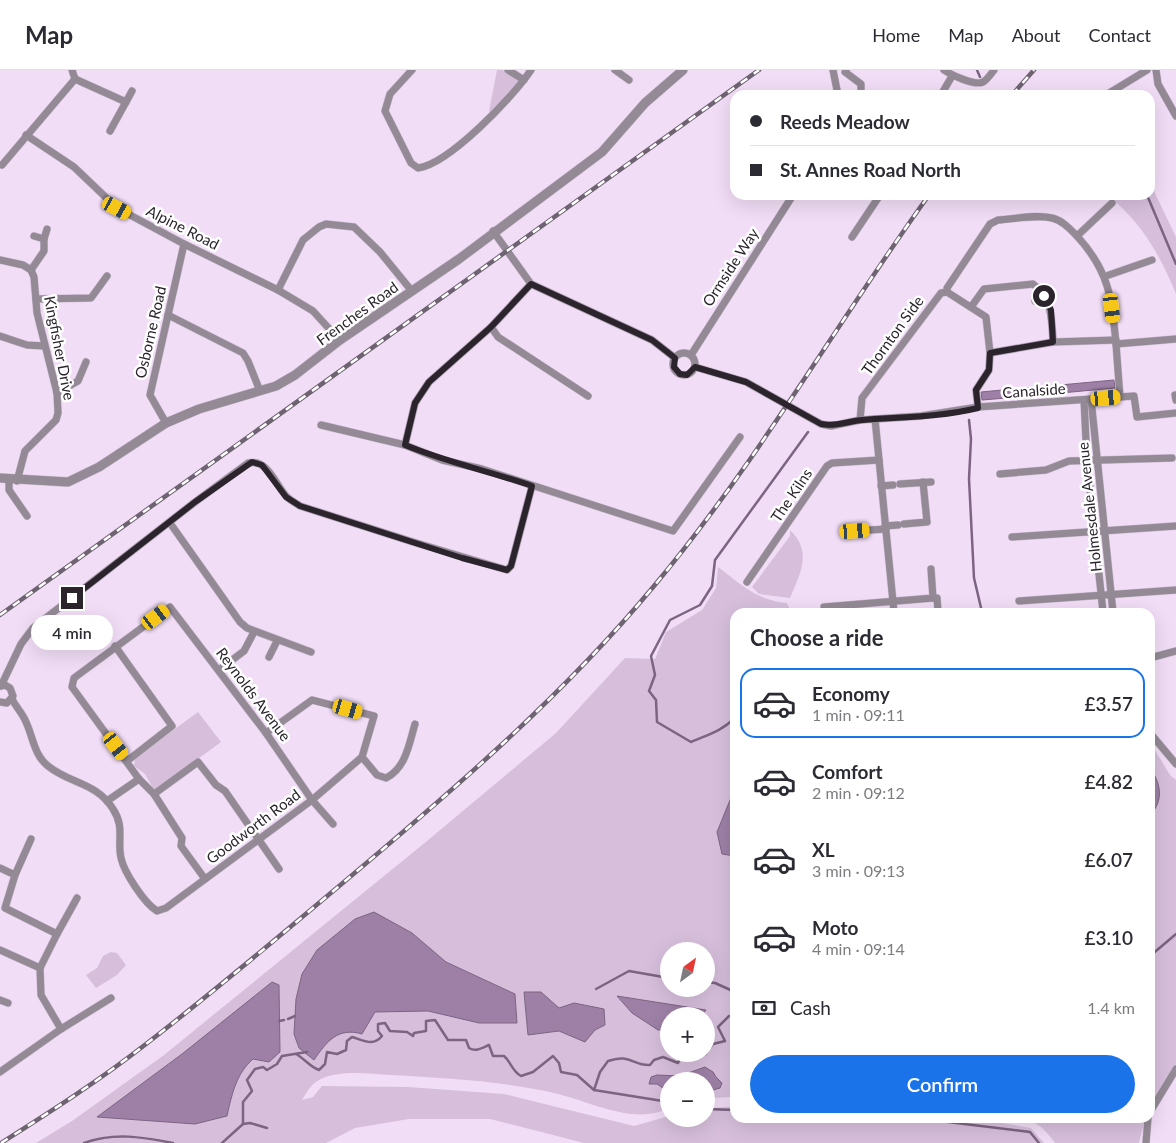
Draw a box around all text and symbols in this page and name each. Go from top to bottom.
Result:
text: Map [25,20,73,49]
text: Home [872,24,920,46]
text: Map [948,24,984,46]
text: About [1012,24,1061,46]
text: Contact [1089,24,1151,46]
text: Reeds Meadow [780,110,910,133]
text: St. Annes Road North [780,158,961,181]
car [100,194,133,222]
street label: Alpine Road [144,201,222,253]
street label: Ormside Way [698,224,762,309]
street label: Frenches Road [313,277,401,349]
street label: Osborne Road [131,284,169,380]
route start [1033,285,1055,307]
street label: Thornton Side [857,292,927,378]
car [1102,292,1121,324]
street label: Kingfisher Drive [41,294,79,402]
street label: Canalside [1002,379,1066,401]
car [1090,389,1121,407]
street label: Holmesdale Avenue [1073,441,1105,573]
street label: The Kilns [767,465,815,525]
car [839,522,870,540]
route end [61,587,83,609]
car [139,602,172,632]
callout: 4 min [31,616,113,650]
text: 4 min [52,623,92,642]
text: Choose a ride [750,624,884,651]
street label: Reynolds Avenue [213,644,295,744]
icon: car [752,681,797,726]
text: Economy [812,682,890,705]
text: £3.57 [1084,692,1133,715]
car [331,698,364,720]
text: 1 min · 09:11 [812,705,905,724]
car [100,730,131,762]
icon: car [752,759,797,804]
text: Comfort [812,760,883,783]
text: £4.82 [1084,770,1133,793]
text: 2 min · 09:12 [812,783,905,802]
street label: Goodworth Road [203,785,303,867]
icon: car [752,837,797,882]
text: XL [812,838,835,861]
text: £6.07 [1084,848,1133,871]
text: 3 min · 09:13 [812,861,905,880]
icon: car [752,915,797,960]
text: Moto [812,916,858,939]
text: £3.10 [1084,926,1133,949]
text: 4 min · 09:14 [812,939,905,958]
north arrow [660,942,715,998]
map controls [660,942,715,1127]
icon: cash [750,994,778,1022]
text: Cash [790,996,831,1019]
text: 1.4 km [1087,998,1135,1017]
button: + [660,1007,715,1062]
button: Confirm [750,1055,1135,1113]
button: − [660,1072,715,1127]

